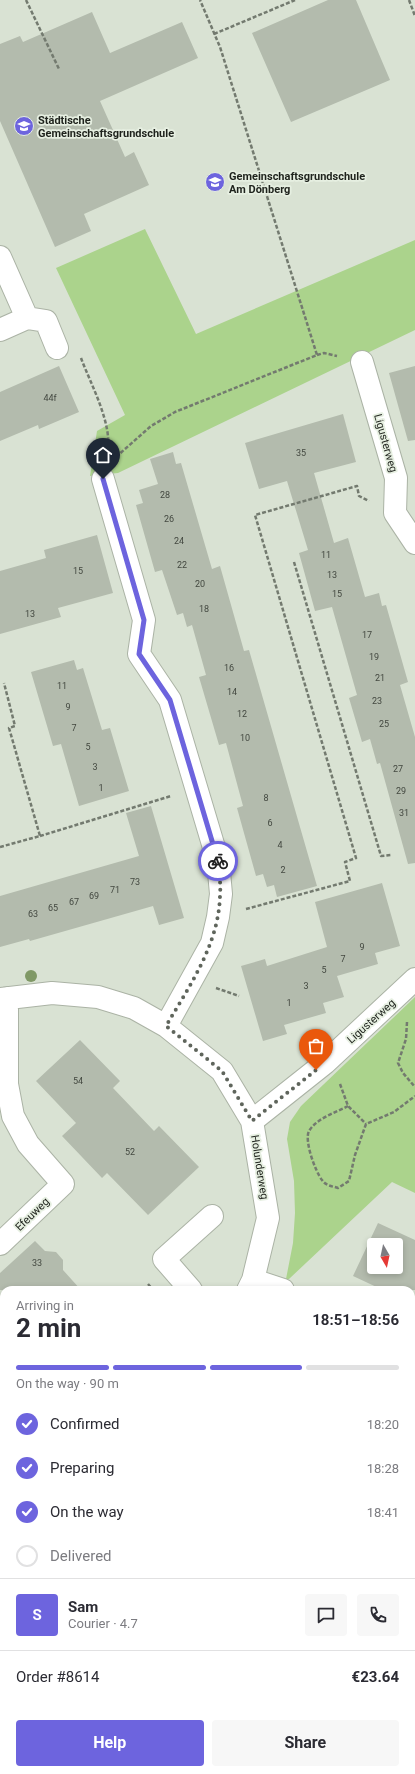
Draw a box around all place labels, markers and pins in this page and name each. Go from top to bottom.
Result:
place label: Städtische Gemeinschaftsgrundschule [38,114,174,140]
school or university icon: Städtische Gemeinschaftsgrundschule [13,115,35,137]
place label: Gemeinschaftsgrundschule Am Dönberg [229,170,365,196]
school or university icon: Gemeinschaftsgrundschule Am Dönberg [204,171,226,193]
pin [86,438,120,479]
pin [299,1029,333,1070]

